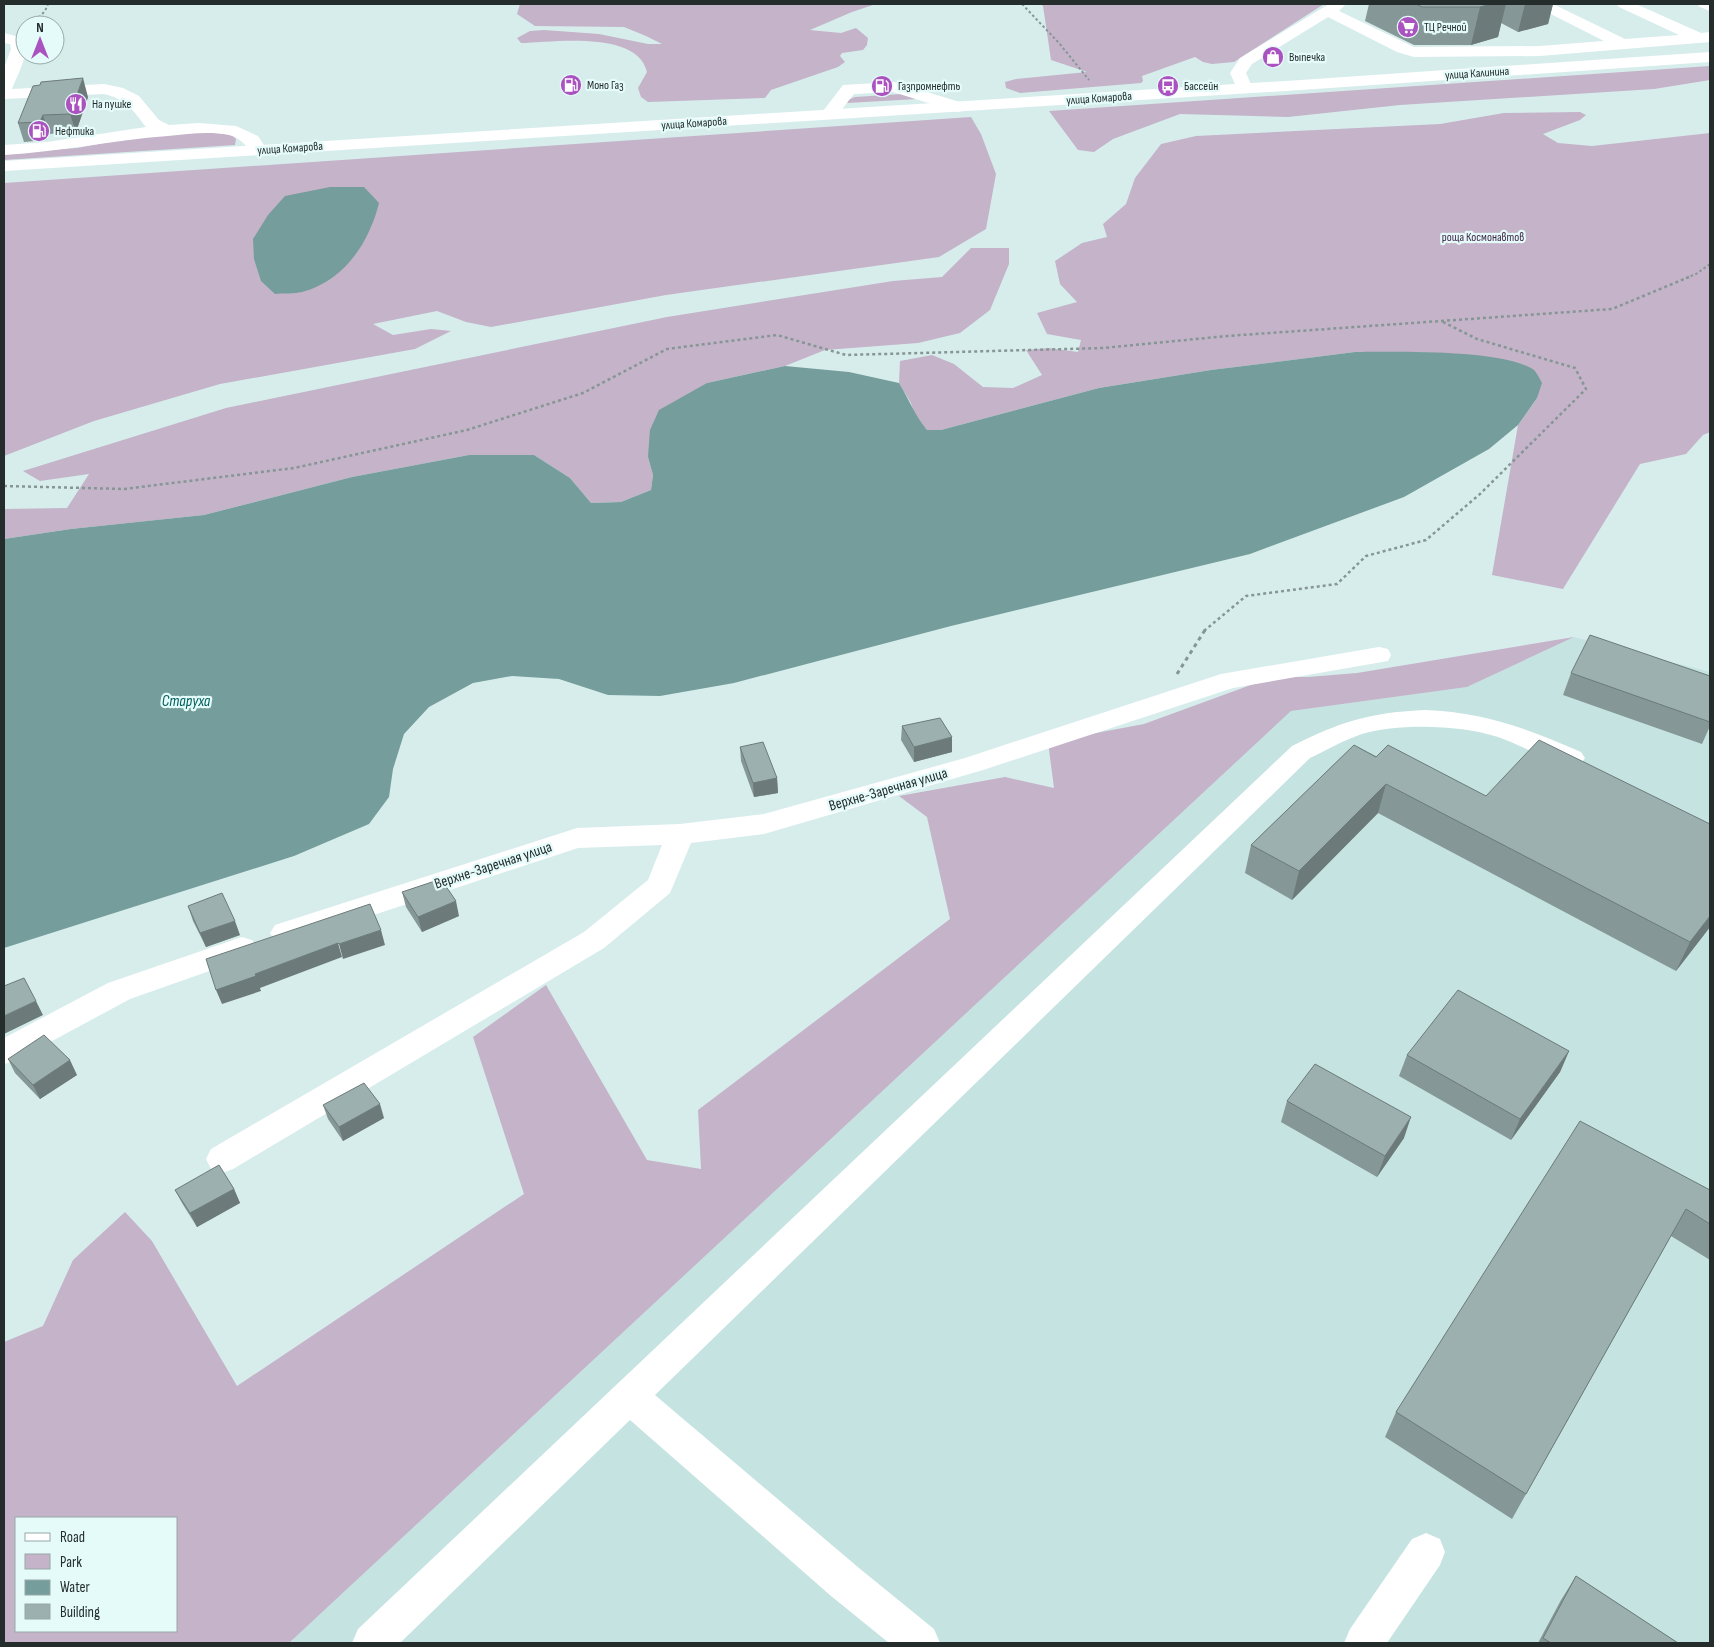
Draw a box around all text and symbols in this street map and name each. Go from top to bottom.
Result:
north arrow [15,15,65,65]
supermarket icon: ТЦ Речной [1396,15,1420,39]
text: N [36,19,44,36]
place label: ТЦ Речной [1424,20,1467,35]
shop icon: Выпечка [1261,45,1285,69]
place label: Выпечка [1289,50,1325,65]
street label: улица Калинина [1445,64,1510,83]
fuel station icon: Моно Газ [559,73,583,97]
fuel station icon: Газпромнефть [870,74,894,98]
bus stop icon: Бассейн [1156,74,1180,98]
place label: Моно Газ [587,78,624,93]
place label: Газпромнефть [898,79,960,94]
place label: Бассейн [1184,79,1218,94]
street label: улица Комарова [1066,89,1133,108]
restaurant icon: На пушке [64,92,88,116]
place label: На пушке [92,97,131,112]
street label: улица Комарова [661,114,728,133]
fuel station icon: Нефтика [27,119,51,143]
place label: Нефтика [55,124,95,139]
street label: улица Комарова [257,139,324,158]
park label: роща Космонавтов [1442,230,1524,245]
water label: Старуха [162,692,211,711]
street label: Верхне-Заречная улица [827,763,950,815]
street label: Верхне-Заречная улица [432,837,555,893]
legend [15,1517,178,1632]
text: Road [60,1528,85,1547]
text: Park [60,1553,82,1572]
text: Water [60,1578,91,1597]
text: Building [60,1603,100,1622]

